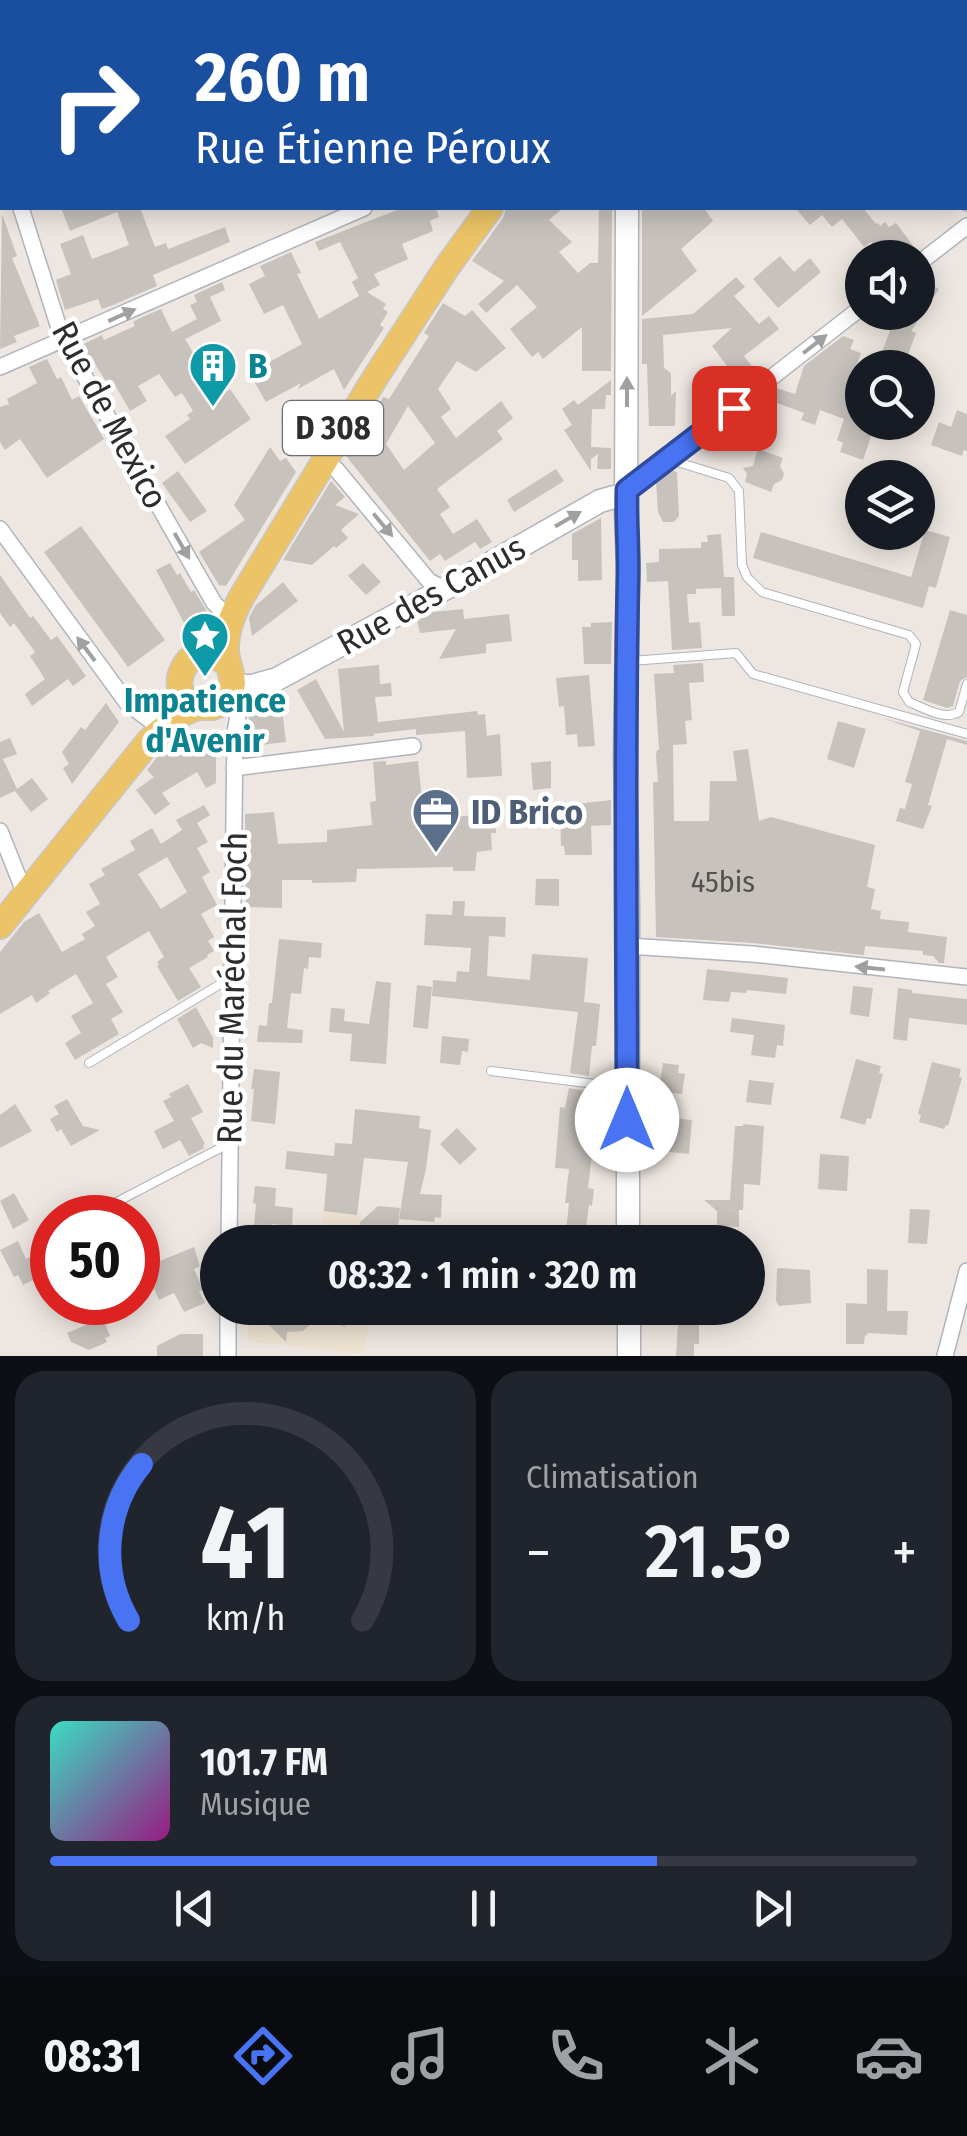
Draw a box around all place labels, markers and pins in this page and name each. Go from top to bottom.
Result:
building icon: B [187,340,239,408]
place label: B [248,345,268,387]
pin [692,366,777,451]
place icon: Impatience d'Avenir [179,610,231,678]
place label: Impatience d'Avenir [124,679,286,761]
office icon: ID Brico [410,786,462,854]
place label: ID Brico [471,791,583,833]

